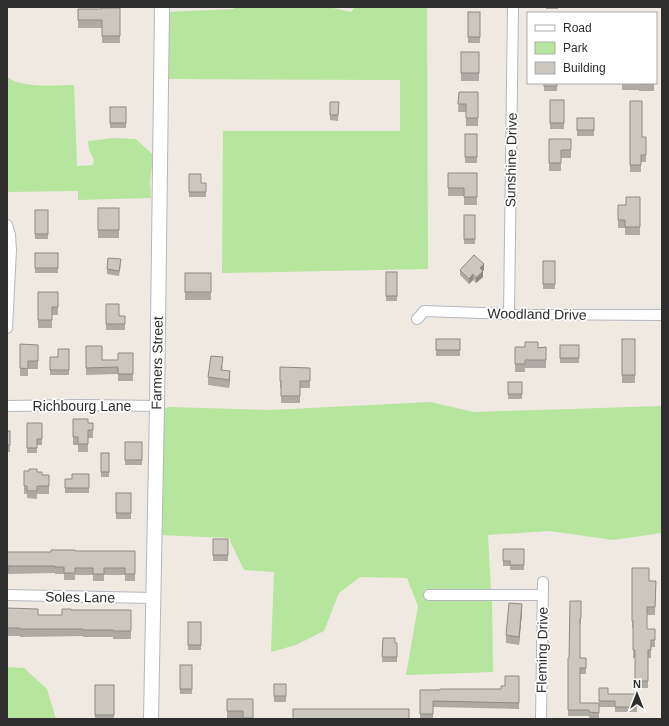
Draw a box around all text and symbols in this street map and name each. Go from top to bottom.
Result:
legend [527,12,657,84]
text: Road [563,21,592,35]
text: Park [563,41,589,55]
text: Building [563,61,606,75]
street label: Sunshine Drive [502,112,520,208]
street label: Woodland Drive [487,305,587,323]
street label: Farmers Street [148,316,166,410]
street label: Richbourg Lane [33,398,132,414]
street label: Soles Lane [45,588,115,606]
street label: Fleming Drive [533,606,551,693]
north arrow [617,674,657,714]
text: N [633,678,641,690]

